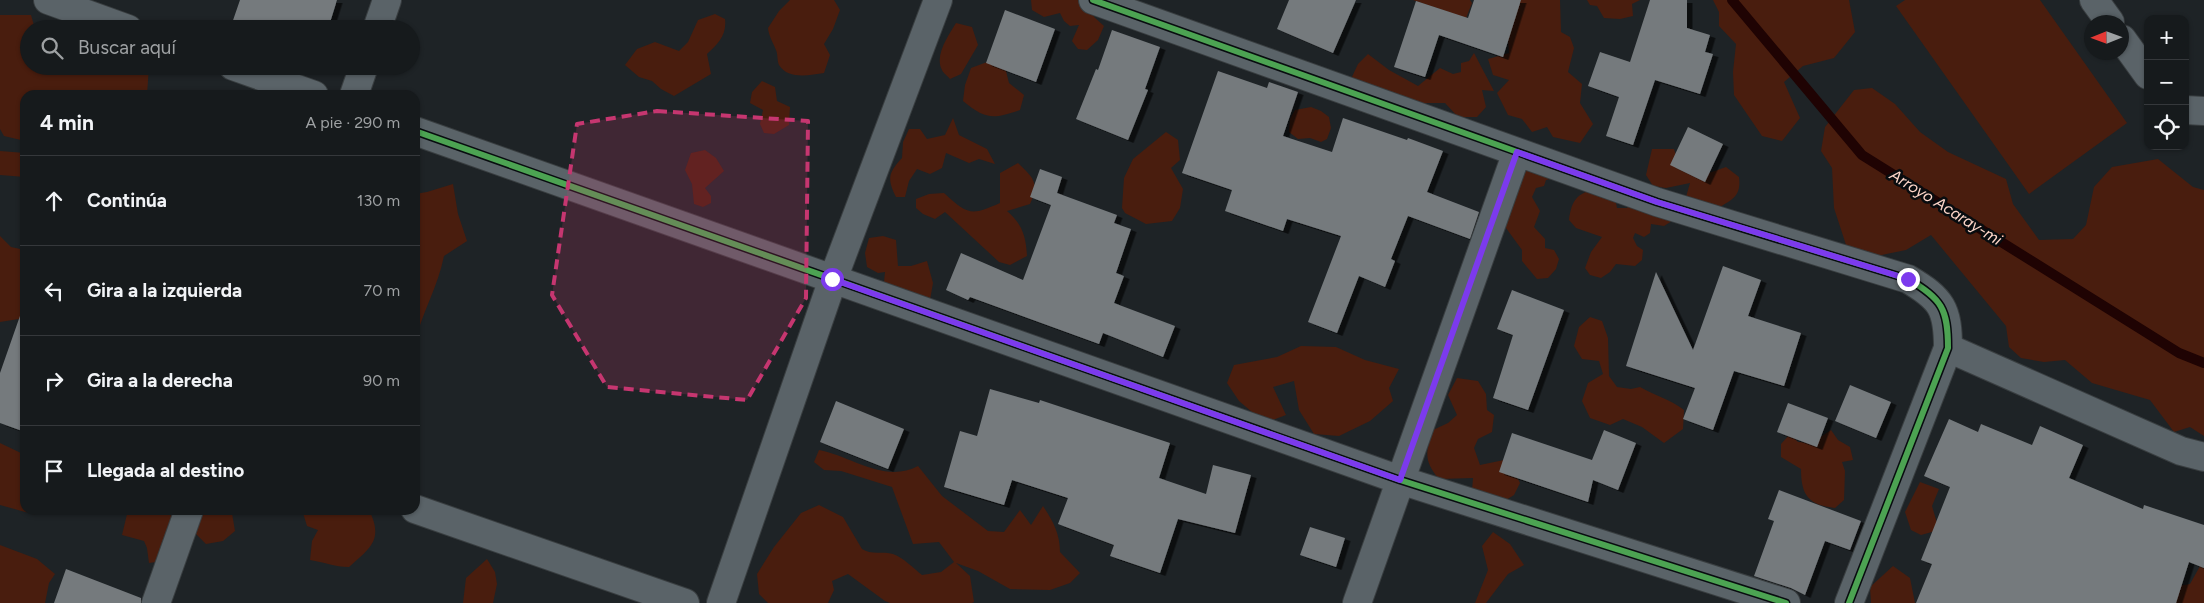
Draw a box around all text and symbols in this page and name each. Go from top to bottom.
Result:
north arrow [2084,15,2129,60]
map controls [2144,15,2189,150]
button: + [2144,15,2189,60]
search box [20,20,420,75]
icon: search [38,34,66,62]
text: Buscar aquí [78,36,176,59]
button: − [2144,60,2189,105]
button: locate [2144,105,2189,150]
text: 4 min [40,110,94,135]
text: A pie · 290 m [306,113,400,132]
water label: Arroyo Acaray-mi [1886,164,2006,249]
icon: ahead [40,187,68,215]
text: Continúa [87,189,167,212]
text: 130 m [357,191,400,210]
route start [821,268,844,291]
route end [1897,268,1920,291]
icon: left [40,277,68,305]
text: Gira a la izquierda [87,279,242,302]
text: 70 m [364,281,400,300]
icon: right [40,367,68,395]
text: Gira a la derecha [87,369,233,392]
text: 90 m [363,371,400,390]
icon: arrive [40,457,68,485]
text: Llegada al destino [87,459,244,482]

